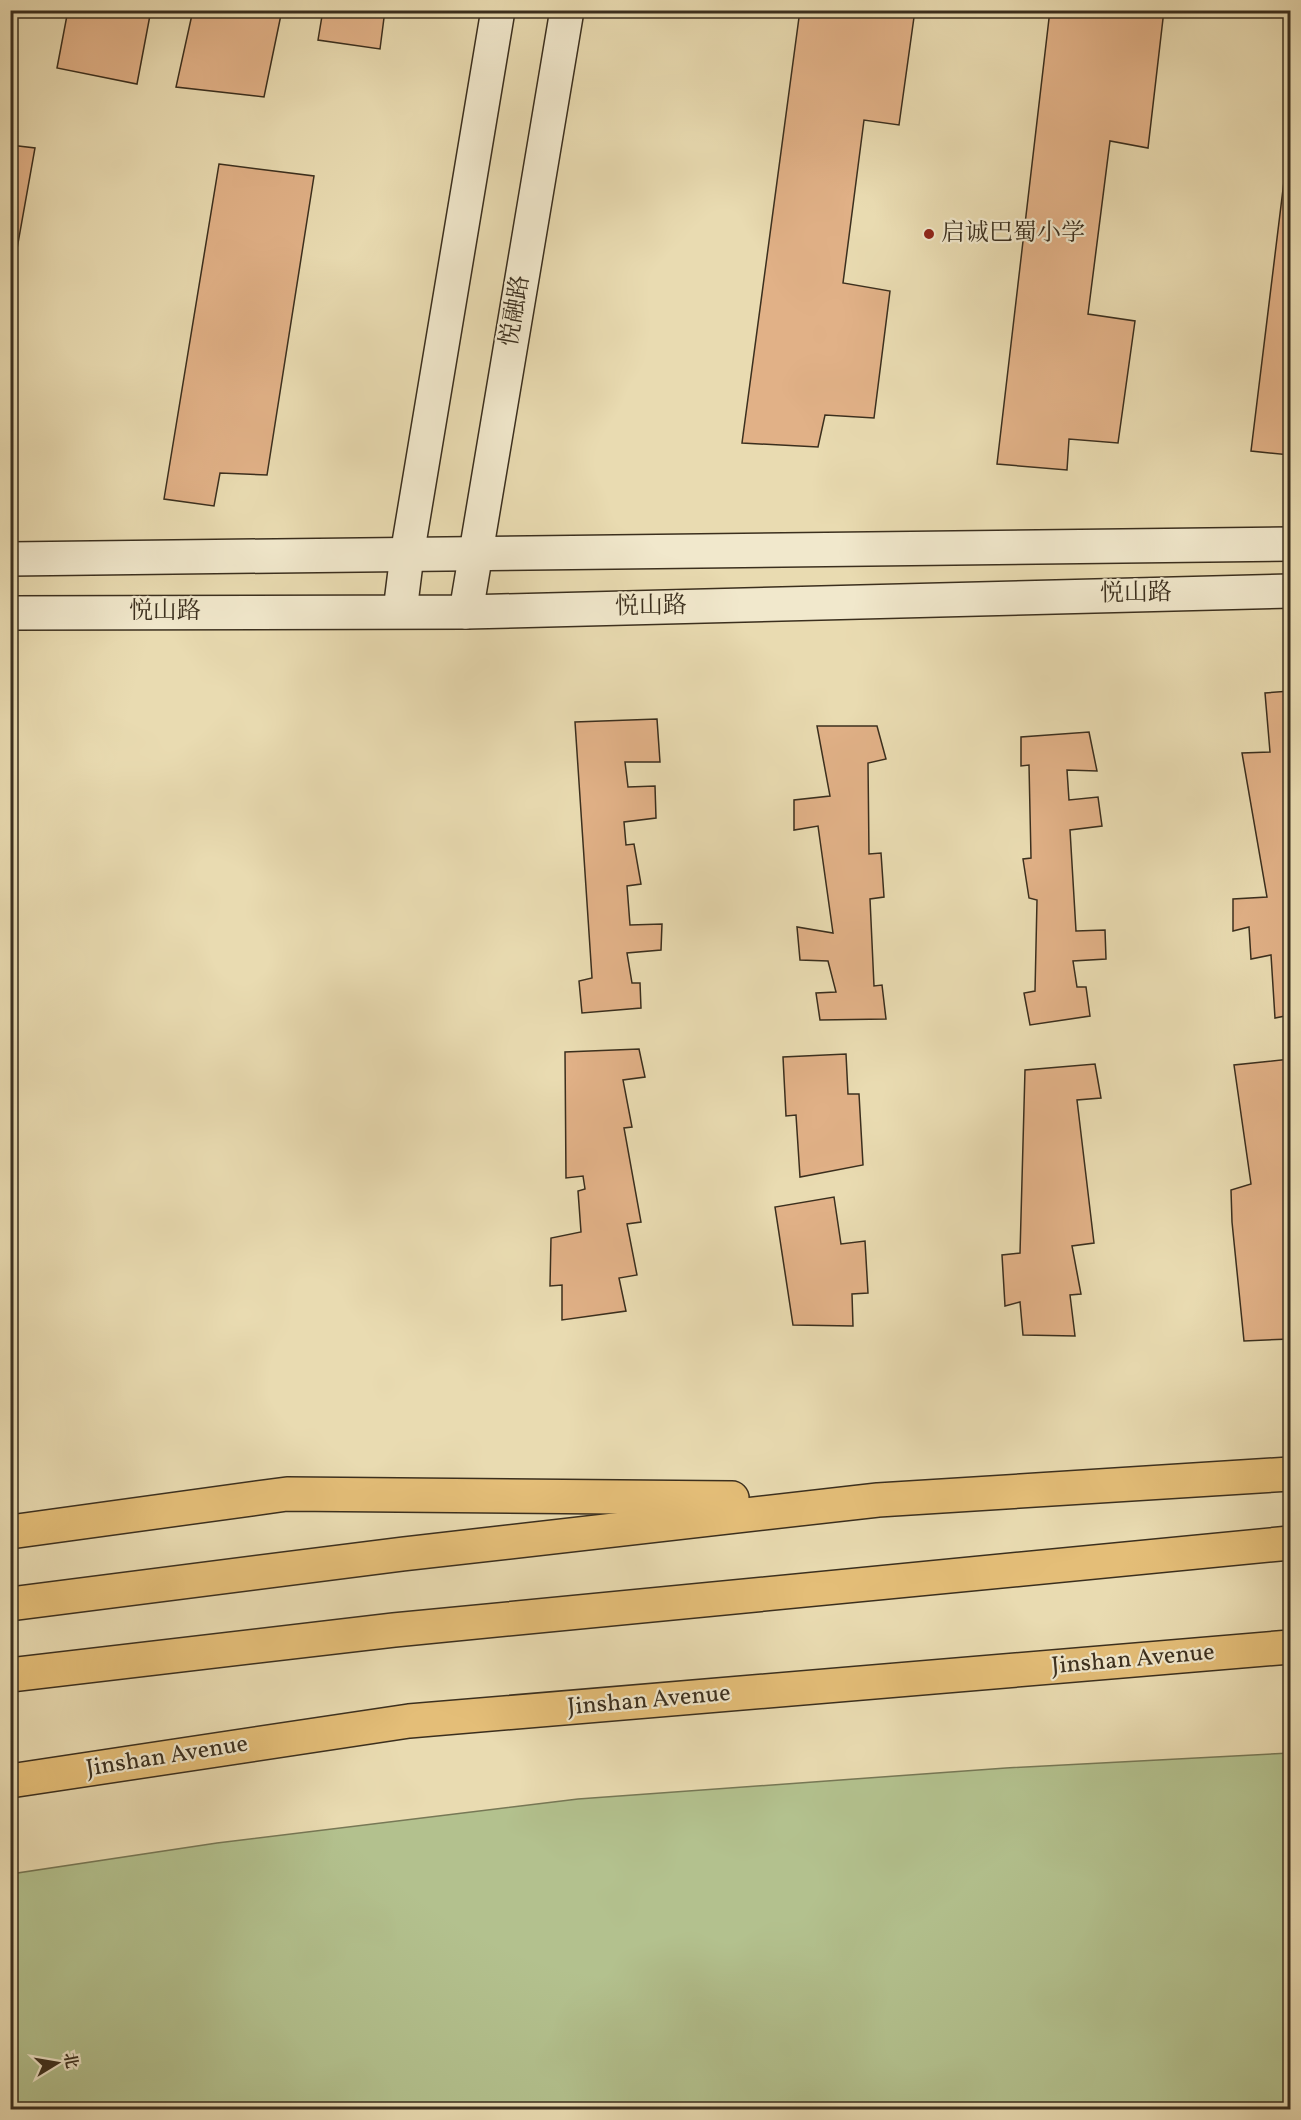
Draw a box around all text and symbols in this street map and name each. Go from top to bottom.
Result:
place label: 启诚巴蜀小学 [941,217,1085,251]
marker: 启诚巴蜀小学 [922,227,936,241]
street label: 悦融路 [493,273,539,349]
street label: 悦山路 [1100,576,1172,612]
street label: 悦山路 [615,589,687,625]
street label: 悦山路 [129,595,201,629]
street label: Jinshan Avenue [1050,1636,1216,1684]
street label: Jinshan Avenue [566,1677,732,1725]
street label: Jinshan Avenue [84,1727,250,1787]
north arrow [27,2033,87,2093]
text: 北 [57,2051,82,2070]

